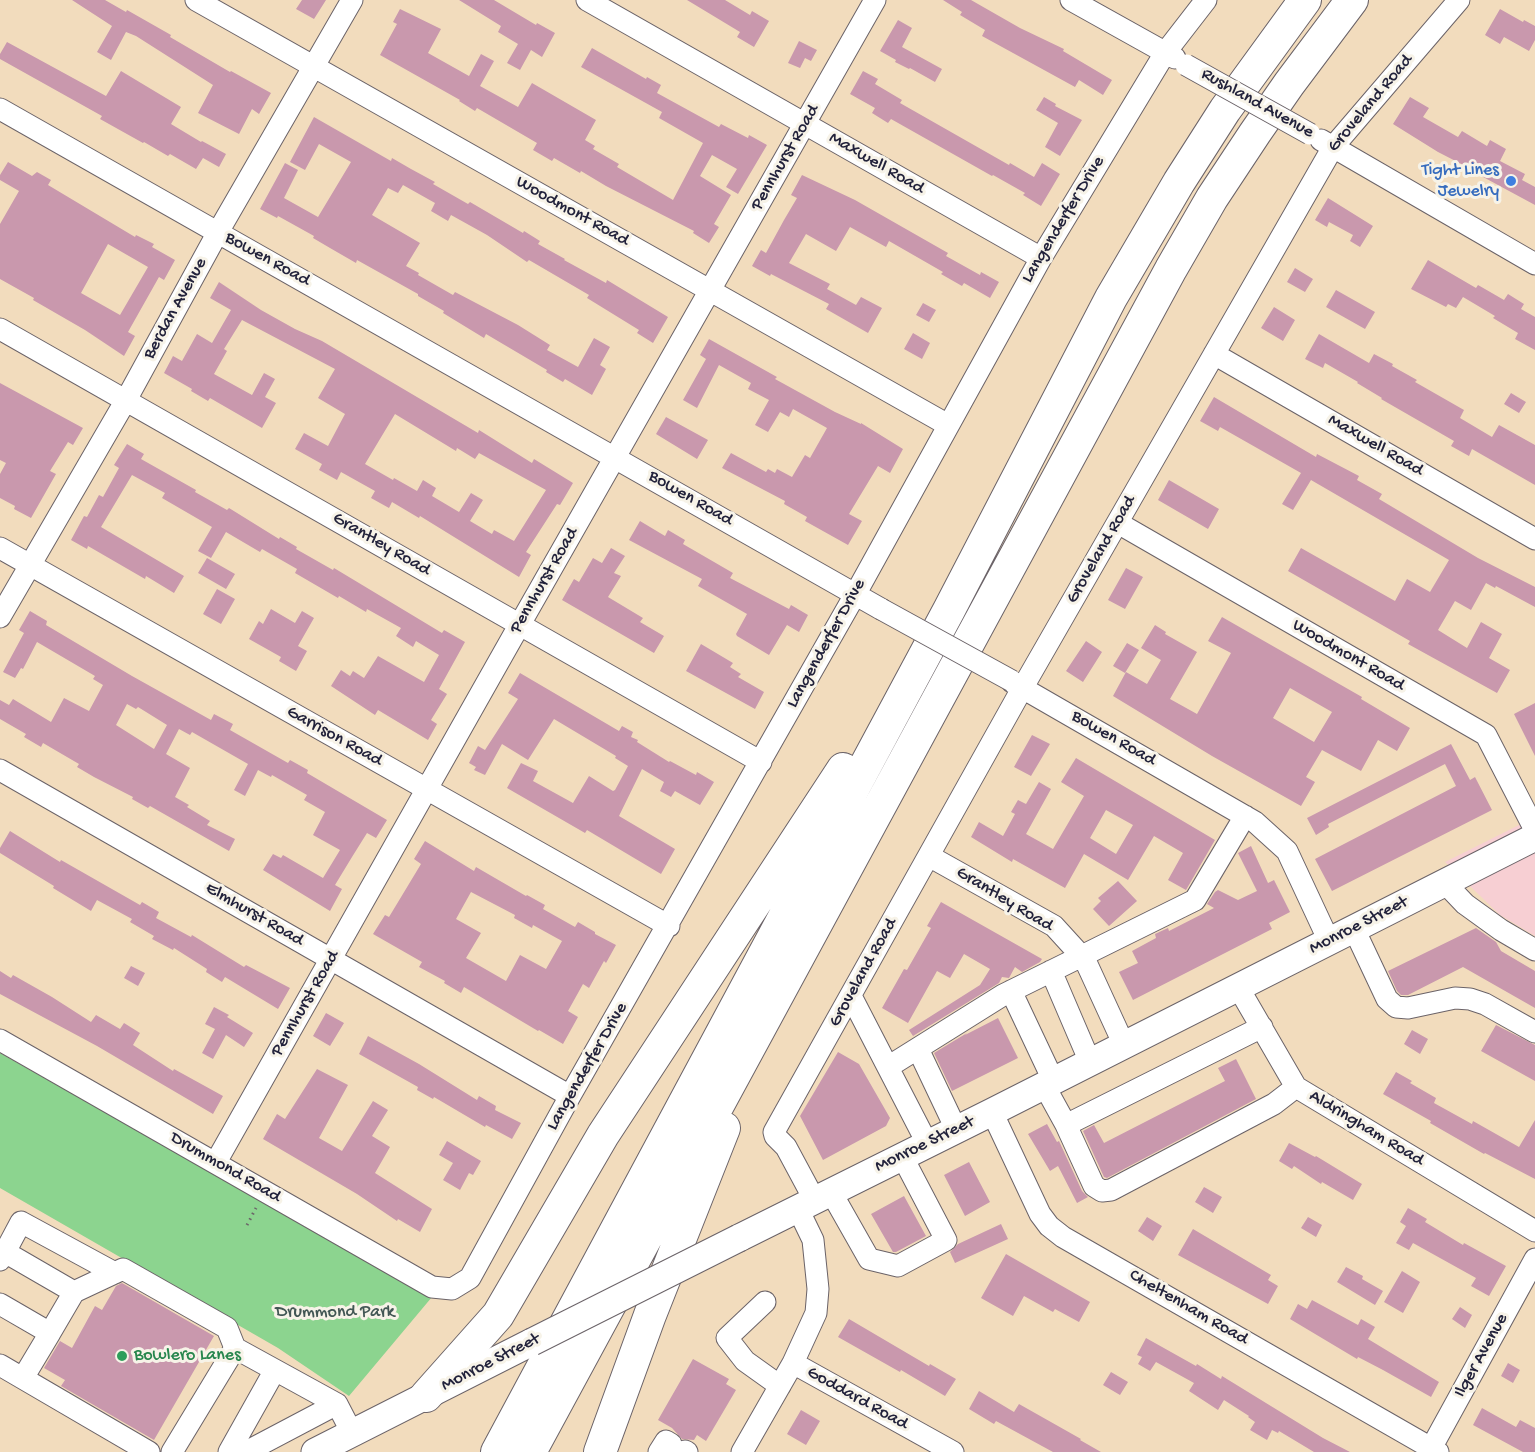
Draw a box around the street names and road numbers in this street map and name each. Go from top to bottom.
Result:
street label: Groveland Road [1324,51,1418,157]
street label: Rushland Avenue [1197,64,1317,144]
street label: Pennhurst Road [747,101,825,215]
street label: Maxwell Road [824,128,928,200]
street label: Langenderfer Drive [1018,153,1110,287]
street label: Woodmont Road [512,172,632,252]
street label: Bowen Road [221,228,313,292]
street label: Berdan Avenue [139,255,213,363]
street label: Maxwell Road [1323,410,1427,482]
street label: Bowen Road [644,466,736,532]
street label: Groveland Road [1062,492,1142,608]
street label: Grantley Road [328,508,434,582]
street label: Pennhurst Road [506,524,584,638]
street label: Langenderfer Drive [783,576,871,712]
street label: Woodmont Road [1288,615,1408,697]
street label: Garrison Road [282,702,386,772]
street label: Bowen Road [1067,706,1159,772]
street label: Grantley Road [952,863,1056,937]
street label: Elmhurst Road [201,878,307,952]
street label: Monroe Street [1306,892,1412,960]
street label: Groveland Road [825,915,903,1031]
street label: Pennhurst Road [267,947,345,1061]
street label: Langenderfer Drive [543,999,633,1135]
street label: Aldringham Road [1305,1086,1427,1172]
street label: Monroe Street [872,1112,978,1178]
street label: Drummond Road [166,1128,284,1208]
street label: Cheltenham Road [1125,1265,1251,1351]
street label: Ilger Avenue [1450,1310,1514,1402]
street label: Monroe Street [438,1329,544,1397]
street label: Goddard Road [803,1362,911,1436]

